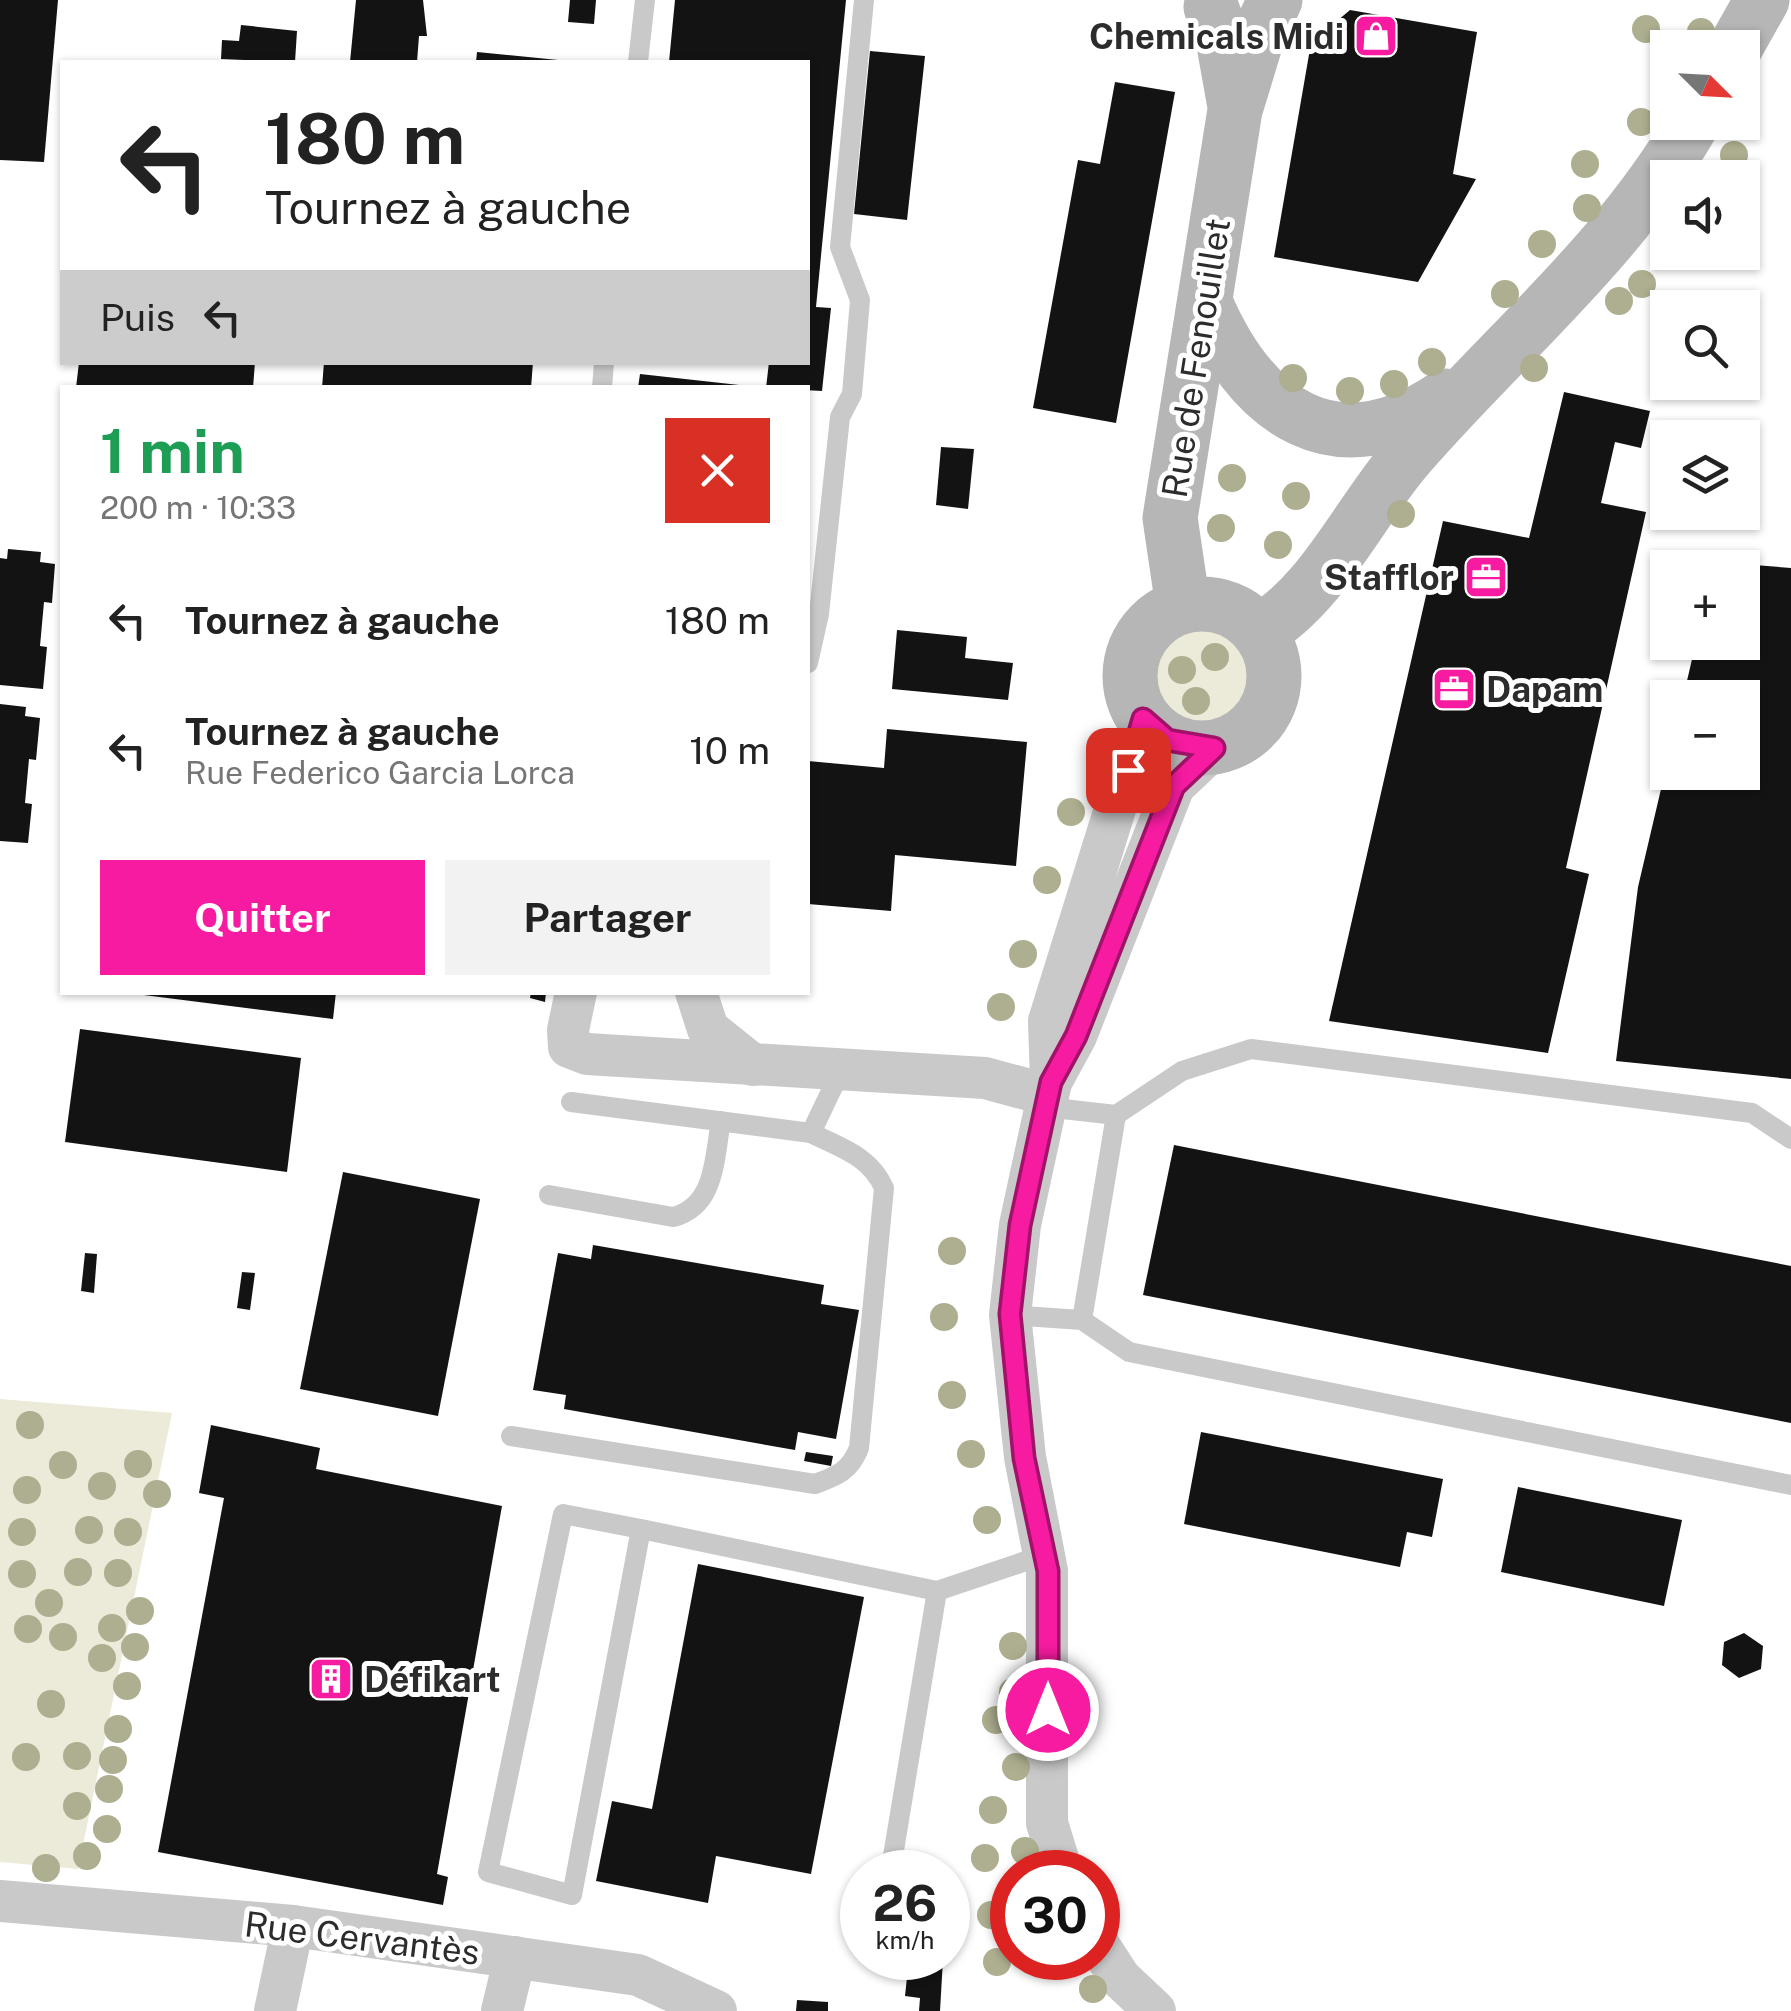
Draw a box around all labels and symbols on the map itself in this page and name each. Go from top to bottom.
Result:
shop icon: Chemicals Midi [1353,13,1399,59]
place label: Chemicals Midi [1089,16,1344,57]
north arrow [1650,30,1760,140]
street label: Rue de Fenouillet [1154,215,1238,501]
office icon: Stafflor [1463,554,1509,600]
place label: Stafflor [1324,557,1454,598]
office icon: Dapam [1431,666,1477,712]
place label: Dapam [1486,669,1603,710]
pin [1086,728,1171,813]
building icon: Défikart [308,1656,354,1702]
position arrow [996,1658,1100,1762]
place label: Défikart [364,1659,501,1700]
speed limit sign: 30 [990,1850,1120,1980]
street label: Rue Cervantès [242,1903,482,1973]

